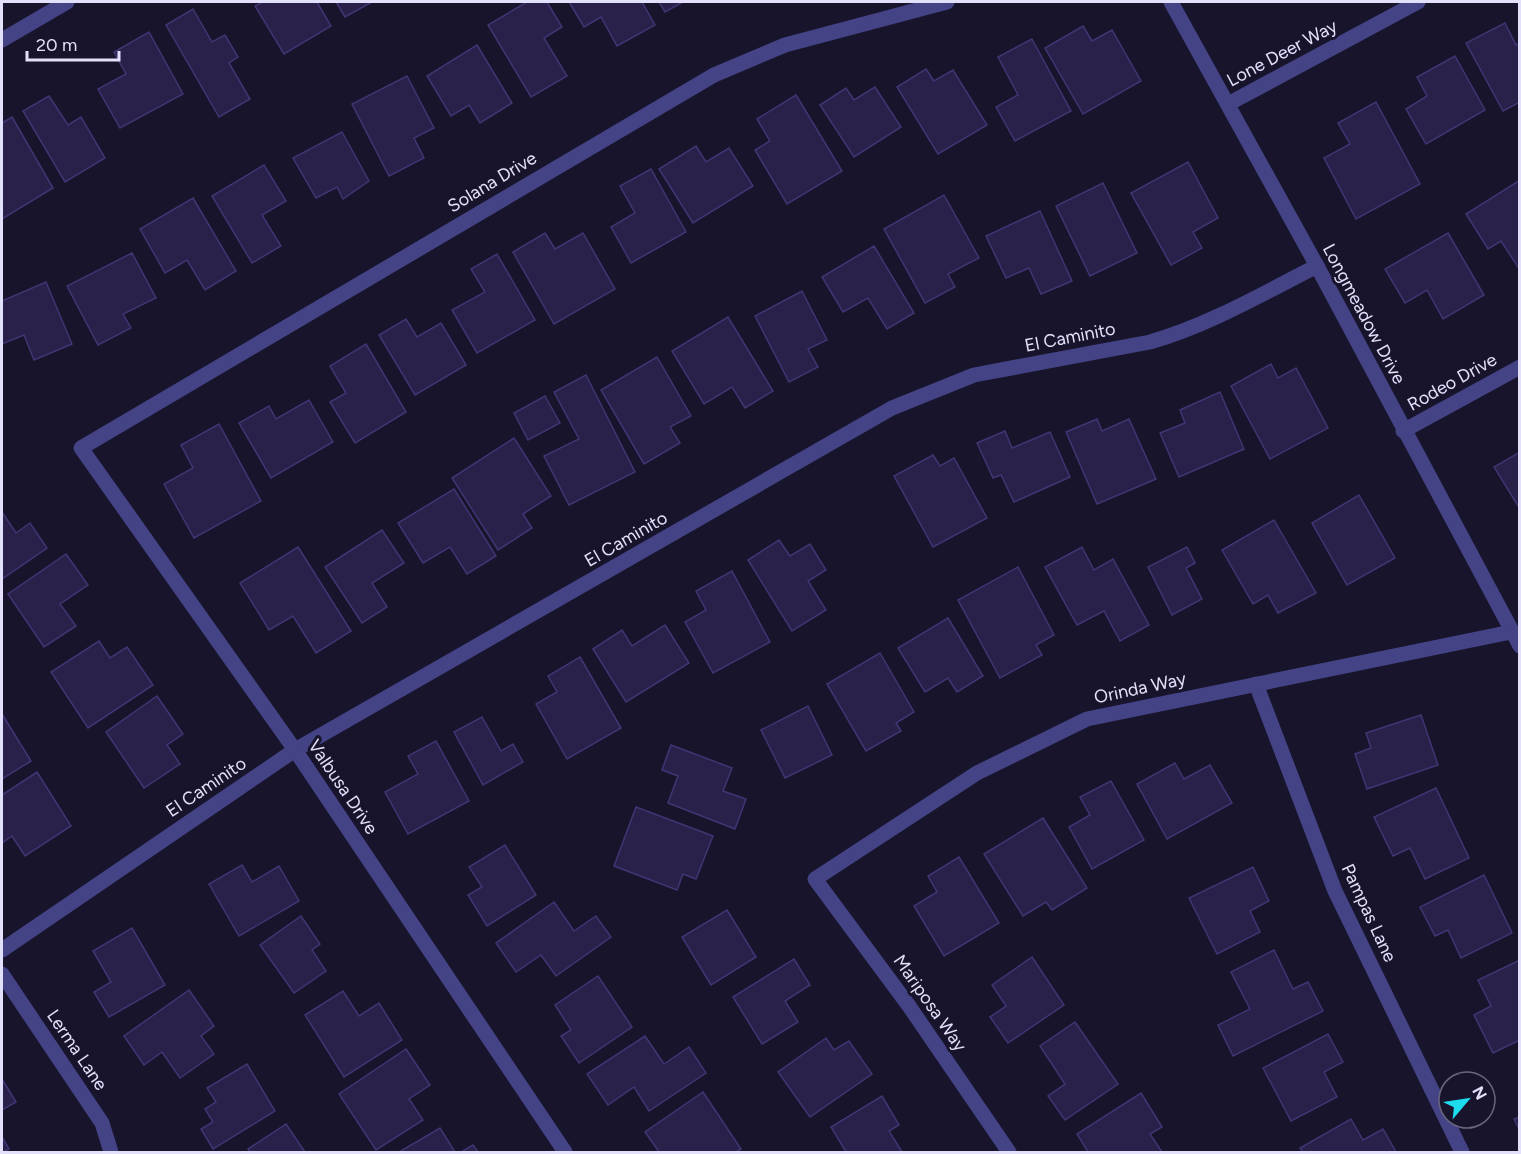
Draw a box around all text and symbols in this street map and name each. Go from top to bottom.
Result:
street label: Lone Deer Way [1223,14,1341,91]
scale bar [27,24,118,62]
text: 20 m [36,34,77,56]
street label: Solana Drive [444,147,541,217]
street label: Longmeadow Drive [1318,240,1410,388]
street label: El Caminito [1023,317,1117,357]
street label: Rodeo Drive [1404,348,1501,416]
street label: El Caminito [581,506,671,572]
street label: Orinda Way [1092,667,1189,708]
street label: Valbusa Drive [303,736,383,839]
street label: El Caminito [162,752,250,822]
street label: Pampas Lane [1337,860,1401,966]
street label: Mariposa Way [889,950,972,1056]
street label: Lerma Lane [42,1005,112,1095]
north arrow [1437,1070,1497,1130]
text: N [1468,1083,1491,1103]

